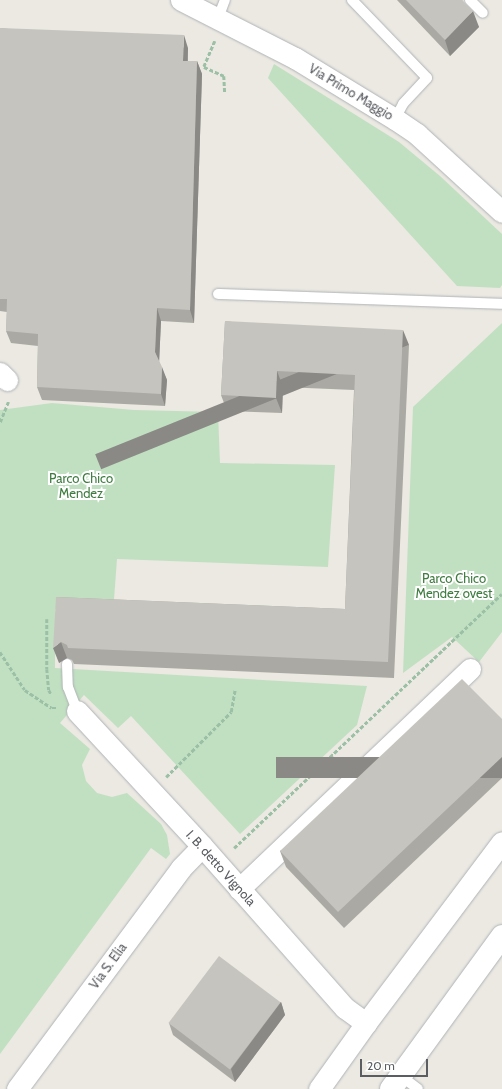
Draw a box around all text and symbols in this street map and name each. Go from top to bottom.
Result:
street label: Via Primo Maggio [306,61,396,123]
park label: Parco Chico Mendez [49,471,113,502]
park label: Parco Chico Mendez ovest [416,571,492,602]
street label: I. B. detto Vignola [183,827,259,909]
street label: Via S. Elia [86,940,130,992]
scale bar [362,1051,430,1077]
text: 20 m [367,1058,395,1073]

